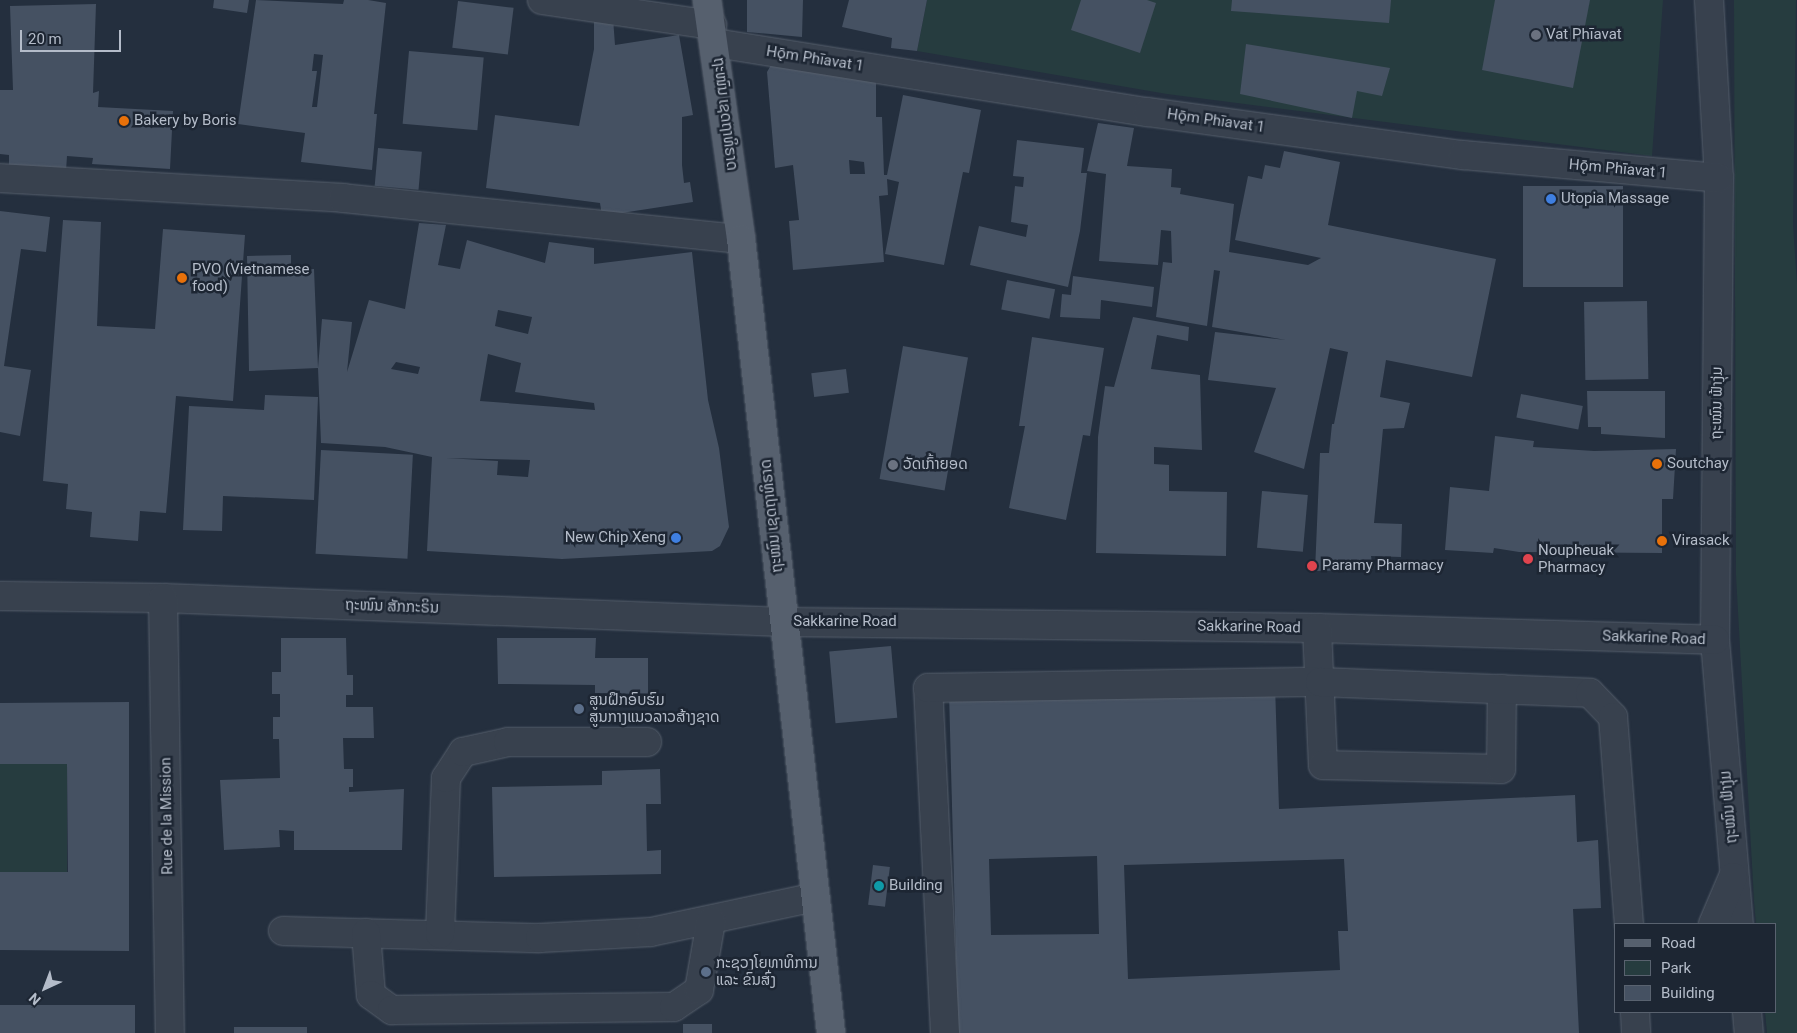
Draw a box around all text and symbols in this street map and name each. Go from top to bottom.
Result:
scale bar [22,20,124,52]
place label: Vat Phīavat [1546,26,1622,44]
marker: Vat Phīavat [1530,29,1542,41]
text: 20 m [28,30,62,48]
street label: Hǭm Phīavat 1 [765,42,865,76]
street label: ຖະໜົນ ເຊດຖາທິຣາດ [709,56,741,172]
street label: Hǭm Phīavat 1 [1166,105,1266,137]
place label: Bakery by Boris [134,112,236,130]
marker: Bakery by Boris [118,115,130,127]
street label: Hǭm Phīavat 1 [1568,156,1668,182]
place label: Utopia Massage [1561,190,1669,208]
marker: Utopia Massage [1545,193,1557,205]
place label: PVO (Vietnamese food) [192,260,310,295]
marker: PVO (Vietnamese food) [176,272,188,284]
street label: ຖະໝົນ ຟ້າງຸ່ມ [1707,366,1727,440]
place label: Soutchay [1667,455,1729,473]
place label: ວັດເກົ້າຍອດ [903,456,968,474]
street label: ຖະໜົນ ເຊດຖາທິຣາດ [757,458,787,574]
marker: Soutchay [1651,458,1663,470]
marker: ວັດເກົ້າຍອດ [887,459,899,471]
place label: New Chip Xeng [565,529,666,547]
marker: New Chip Xeng [670,532,682,544]
place label: Virasack [1672,532,1730,550]
marker: Virasack [1656,535,1668,547]
place label: Noupheuak Pharmacy [1538,541,1614,576]
marker: Noupheuak Pharmacy [1522,553,1534,565]
place label: Paramy Pharmacy [1322,557,1444,575]
marker: Paramy Pharmacy [1306,560,1318,572]
street label: ຖະໜົນ ສັກກະຣິນ [345,596,439,618]
street label: Sakkarine Road [793,613,897,631]
street label: Sakkarine Road [1197,617,1301,637]
street label: Sakkarine Road [1602,627,1706,649]
place label: ສູນຝຶກອົບຮົມ ສູນກາງແນວລາວສ້າງຊາດ [589,691,720,726]
marker: ສູນຝຶກອົບຮົມ ສູນກາງແນວລາວສ້າງຊາດ [573,703,585,715]
street label: Rue de la Mission [157,757,177,875]
street label: ຖະໝົນ ຟ້າງຸ່ມ [1717,770,1741,844]
place label: Building [889,877,943,895]
marker: Building [873,880,885,892]
legend [1614,923,1777,1013]
text: Road [1661,934,1695,952]
place label: ກະຊວງໂຍທາທິການ ແລະ ຂົນສົ່ງ [716,954,818,989]
text: Park [1661,959,1691,977]
north arrow [20,963,70,1013]
marker: ກະຊວງໂຍທາທິການ ແລະ ຂົນສົ່ງ [700,966,712,978]
text: Building [1661,984,1715,1002]
text: N [26,990,44,1008]

